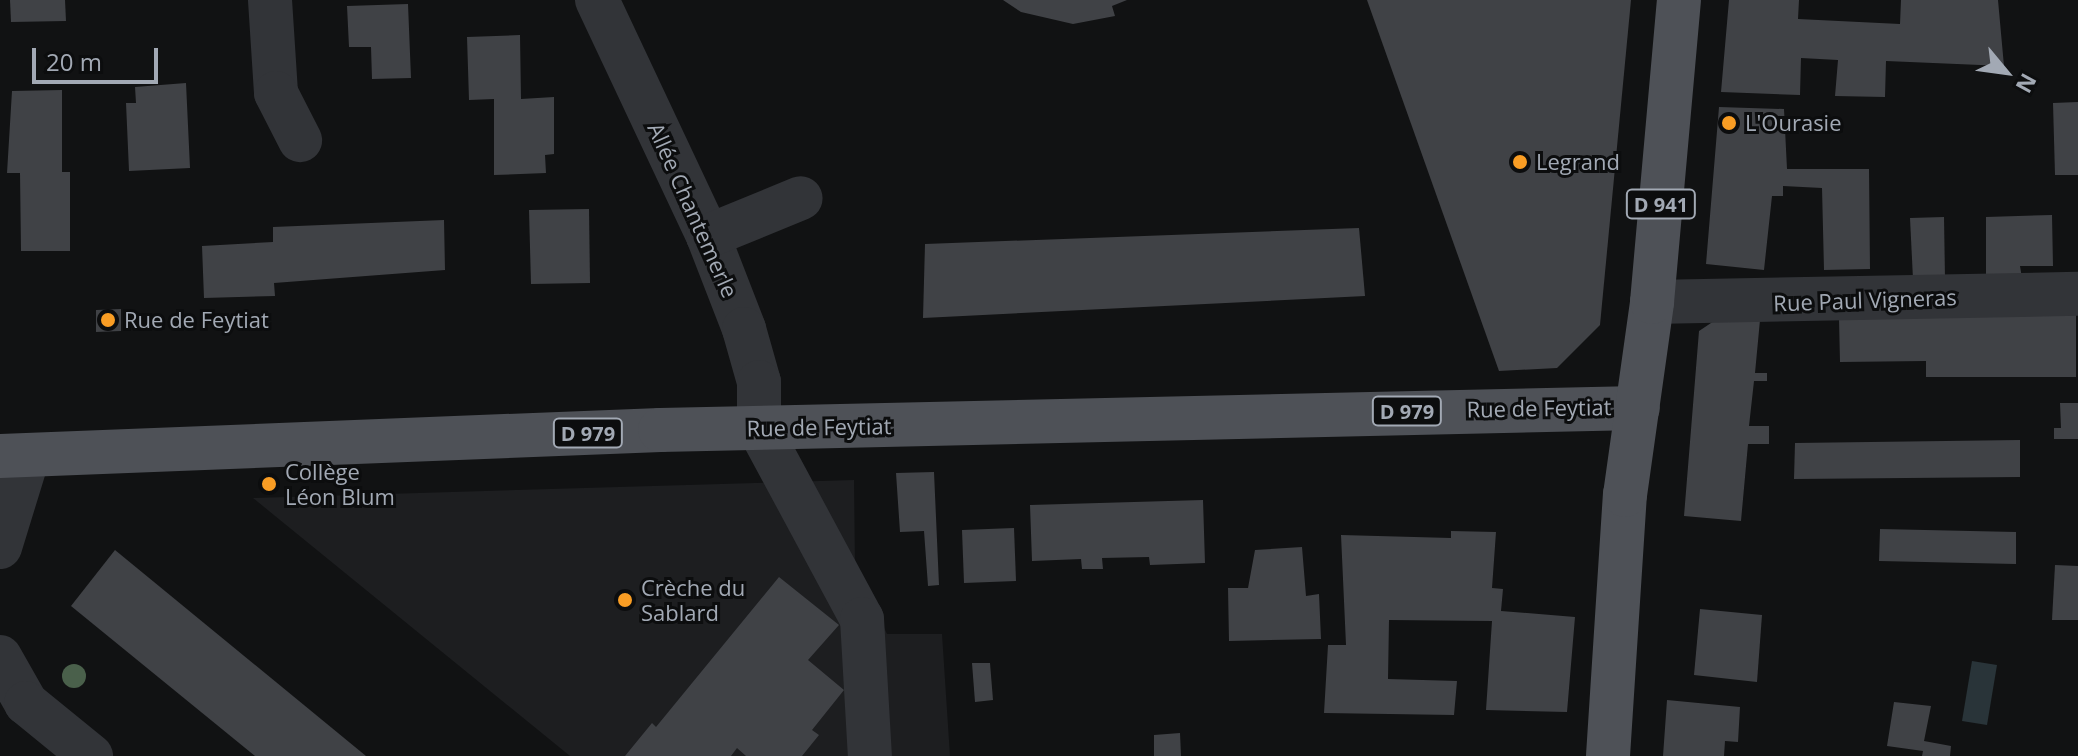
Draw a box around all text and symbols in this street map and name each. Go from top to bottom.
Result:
scale bar [36,32,162,82]
north arrow [1966,32,2046,112]
text: 20 m [46,45,102,78]
text: N [2010,69,2044,99]
place label: L'Ourasie [1745,110,1842,136]
marker: L'Ourasie [1720,114,1738,132]
street label: Allée Chantemerle [643,119,743,301]
place label: Legrand [1536,149,1620,175]
marker: Legrand [1511,153,1529,171]
road number: D 941 [1625,188,1697,220]
street label: Rue Paul Vigneras [1773,284,1957,316]
place label: Rue de Feytiat [124,307,269,333]
marker: Rue de Feytiat [99,311,117,329]
street label: Rue de Feytiat [1466,394,1612,422]
road number: D 979 [1371,395,1443,427]
street label: Rue de Feytiat [746,413,892,441]
road number: D 979 [552,417,624,449]
place label: Collège Léon Blum [285,458,395,510]
marker: Collège Léon Blum [260,475,278,493]
place label: Crèche du Sablard [641,574,745,626]
marker: Crèche du Sablard [616,591,634,609]

